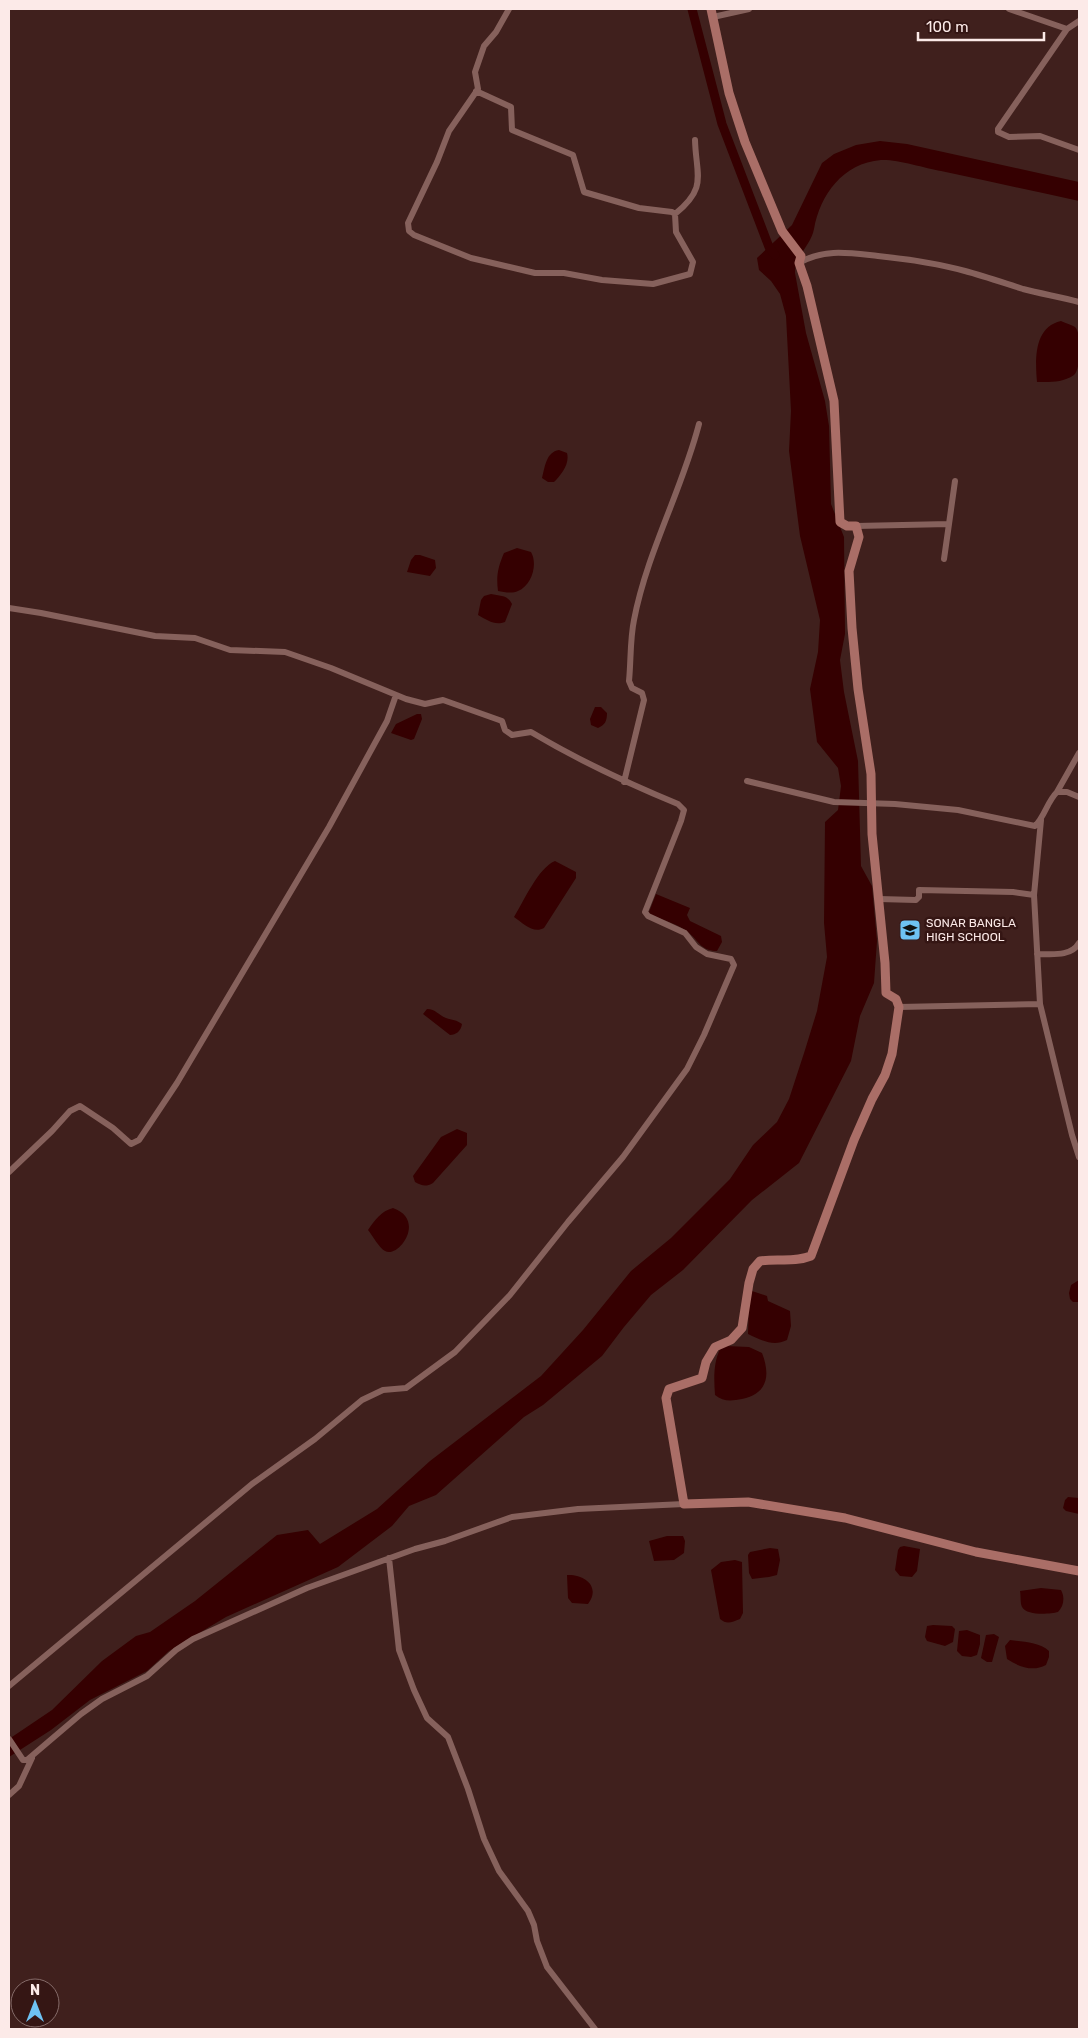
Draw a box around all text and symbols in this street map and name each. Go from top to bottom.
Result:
scale bar [918,10,1044,42]
text: 100 m [926,18,968,36]
place label: SONAR BANGLA HIGH SCHOOL [926,916,1016,944]
school or university icon: SONAR BANGLA HIGH SCHOOL [898,918,922,942]
north arrow [10,1978,60,2028]
text: N [30,1982,40,1999]

